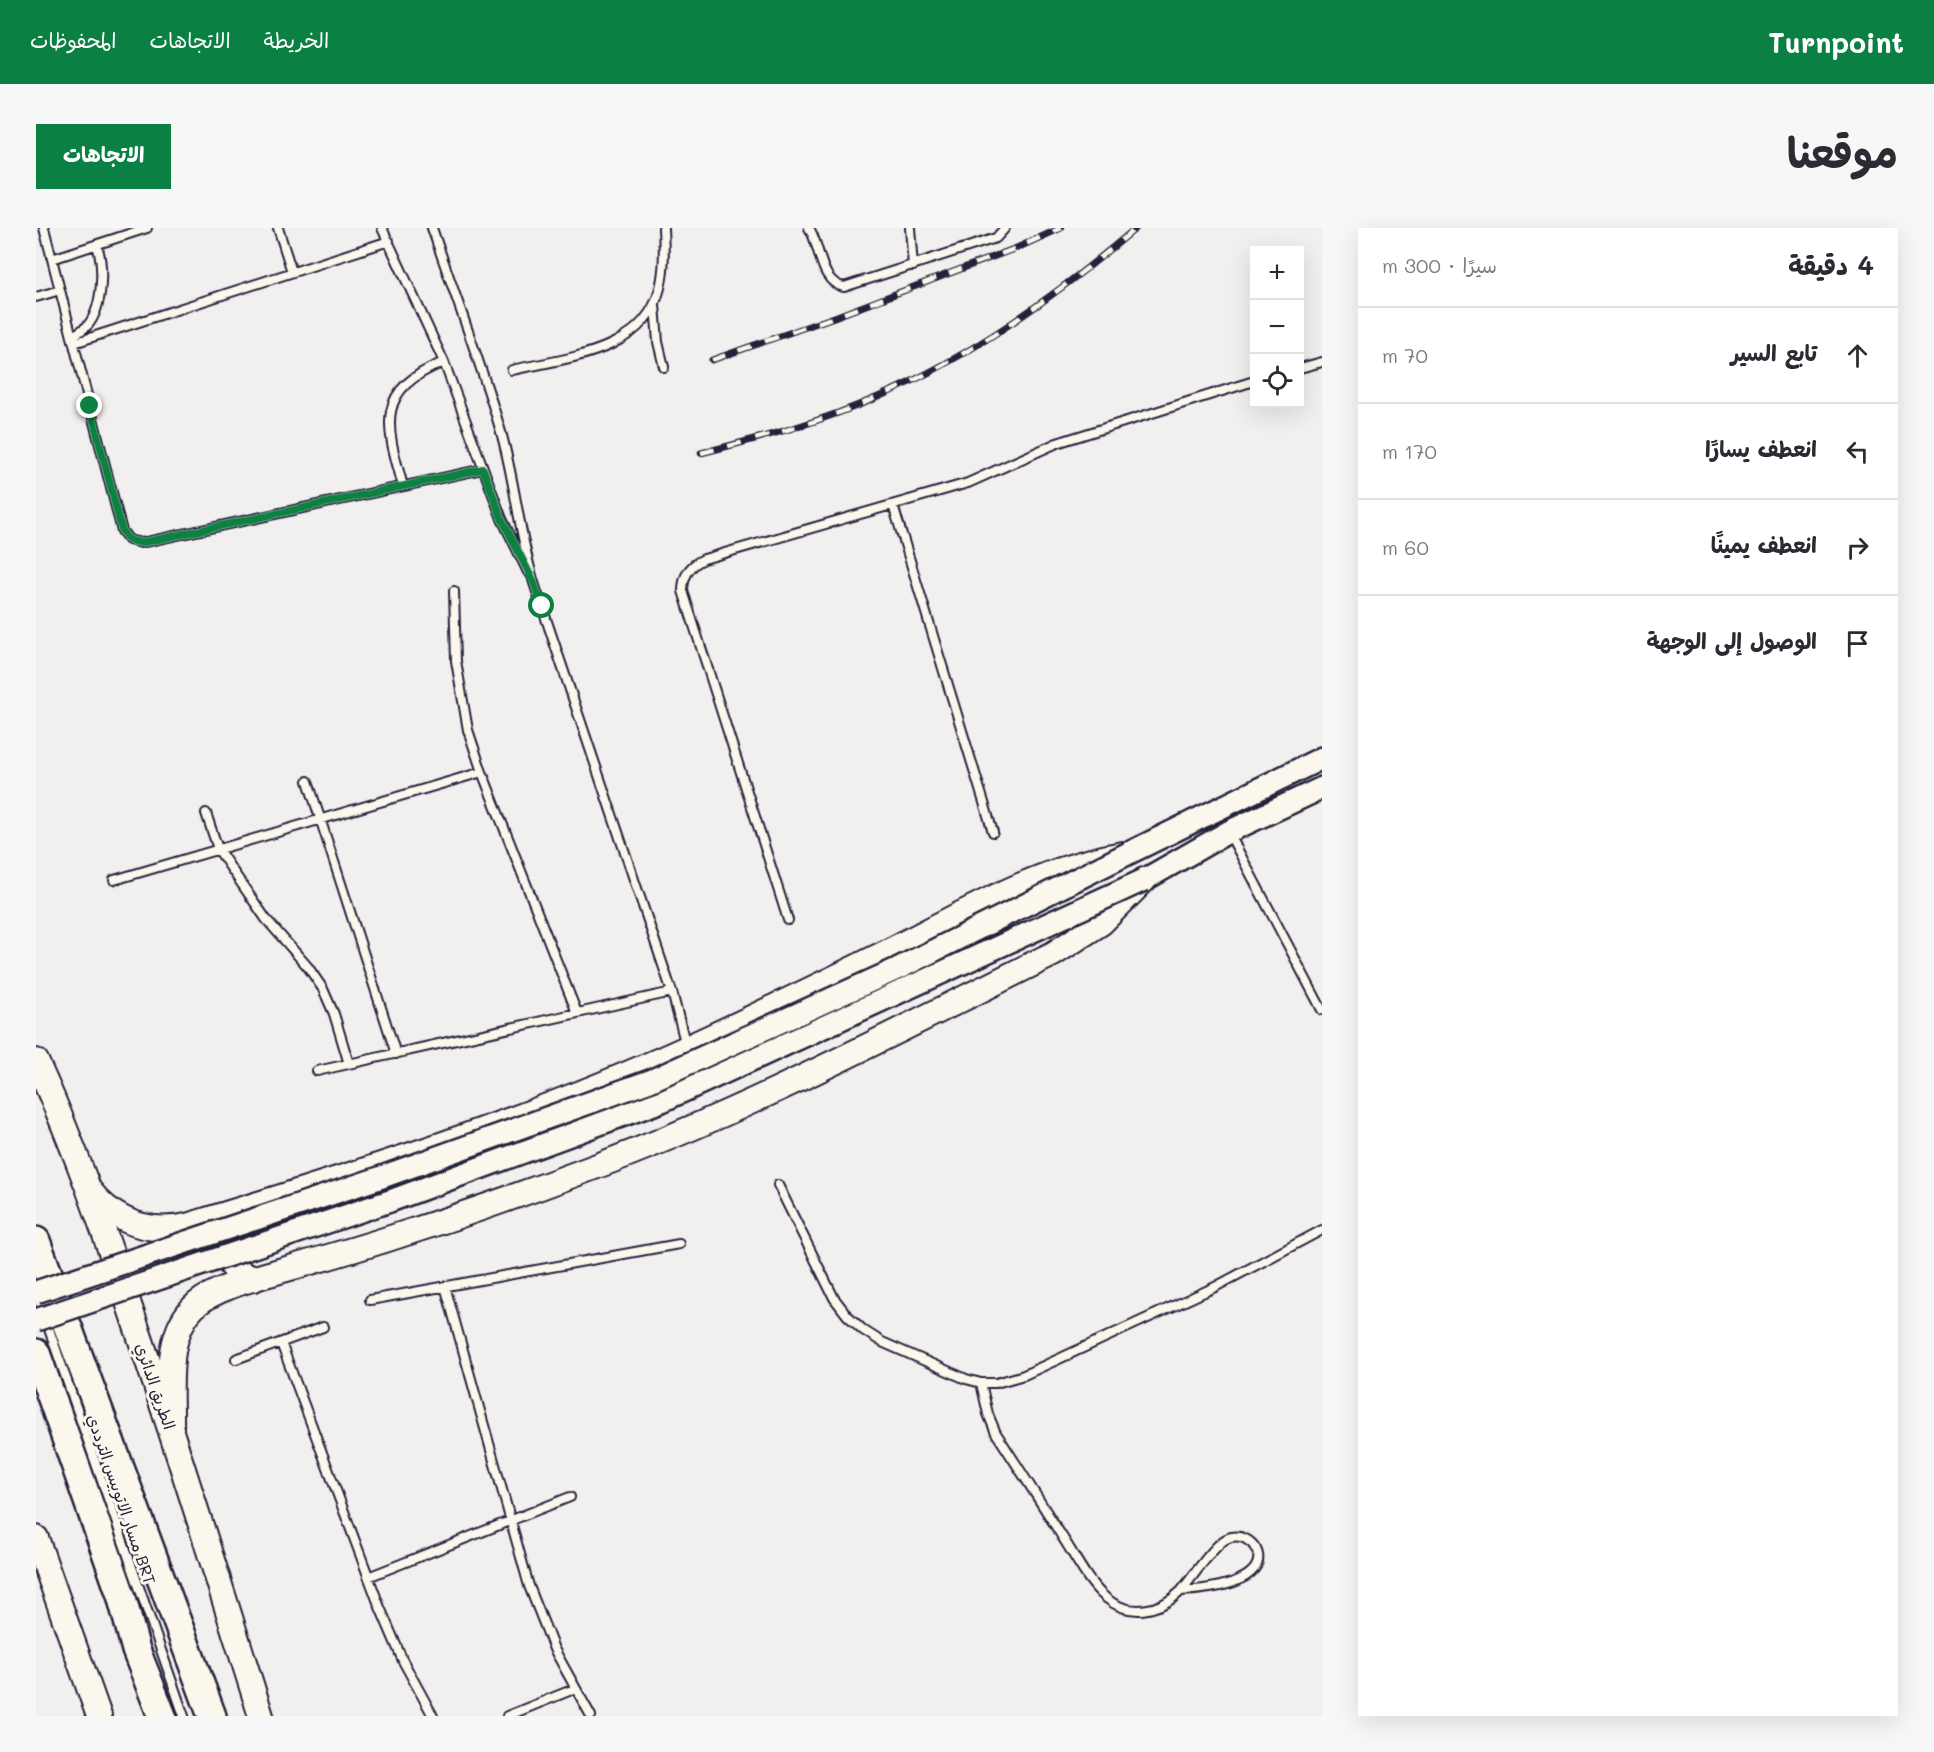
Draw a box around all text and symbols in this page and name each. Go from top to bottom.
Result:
text: Turnpoint [1768,24,1904,60]
text: المحفوظات [30,26,116,53]
text: الاتجاهات [149,26,231,53]
text: الخريطة [264,26,329,53]
button: الاتجاهات [36,124,171,189]
text: موقعنا [1787,124,1898,179]
map controls [1250,246,1304,408]
button: + [1250,246,1304,300]
text: 4 دقيقة [1788,248,1874,282]
text: سيرًا · 300 m [1382,252,1497,278]
button: − [1250,300,1304,354]
text: تابع السير [1731,338,1817,367]
icon: ahead [1841,339,1874,372]
text: 70 m [1382,342,1428,368]
button: locate [1250,354,1304,408]
route end [76,392,102,418]
text: انعطف يسارًا [1705,434,1817,463]
icon: left [1841,435,1874,468]
text: 170 m [1382,438,1437,464]
text: انعطف يمينًا [1711,530,1817,559]
icon: right [1841,531,1874,564]
text: 60 m [1382,534,1429,560]
route start [528,592,554,618]
text: الوصول إلى الوجهة [1646,626,1817,655]
icon: arrive [1841,627,1874,660]
street label: الطريق الدائري [129,1340,181,1433]
street label: مسار الاتوبيس الترددي BRT [81,1411,161,1588]

